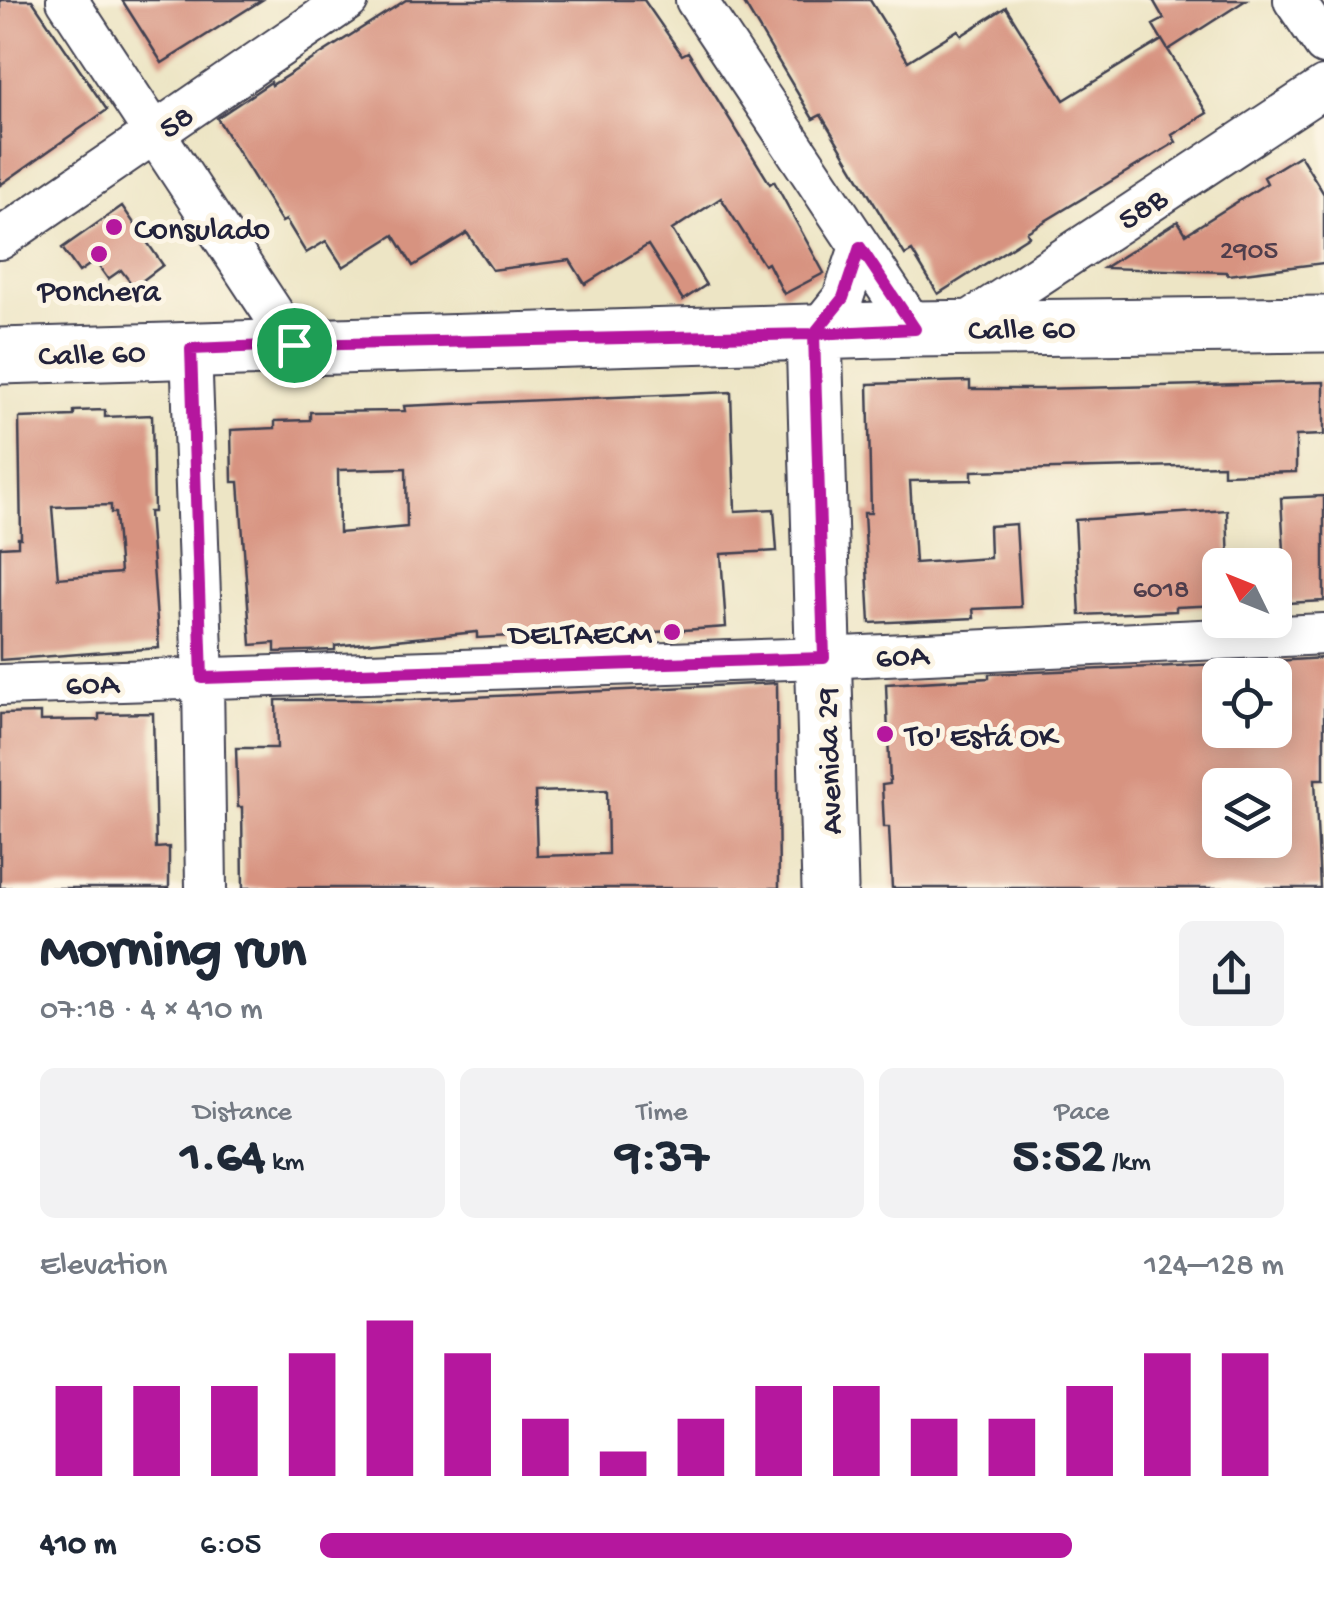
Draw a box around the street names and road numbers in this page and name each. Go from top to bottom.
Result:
street label: 58 [153,99,203,150]
street label: 58B [1112,181,1176,241]
street label: Calle 60 [968,312,1076,352]
street label: Calle 60 [38,336,147,378]
street label: 60A [875,639,932,679]
street label: 60A [65,667,122,707]
street label: Avenida 29 [810,686,854,835]

